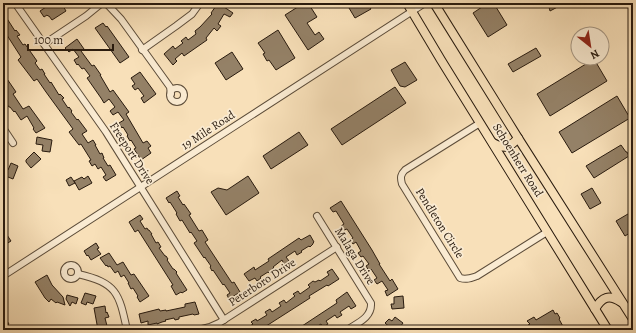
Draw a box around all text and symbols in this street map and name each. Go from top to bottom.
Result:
scale bar [28,26,113,52]
north arrow [570,26,610,66]
text: 100 m [34,32,63,48]
text: N [588,46,602,63]
street label: 19 Mile Road [178,106,238,153]
street label: Freeport Drive [106,119,158,187]
street label: Schoenherr Road [489,120,547,200]
street label: Pendleton Circle [412,185,468,261]
street label: Malaga Drive [331,224,379,288]
street label: Peterboro Drive [225,254,299,310]

